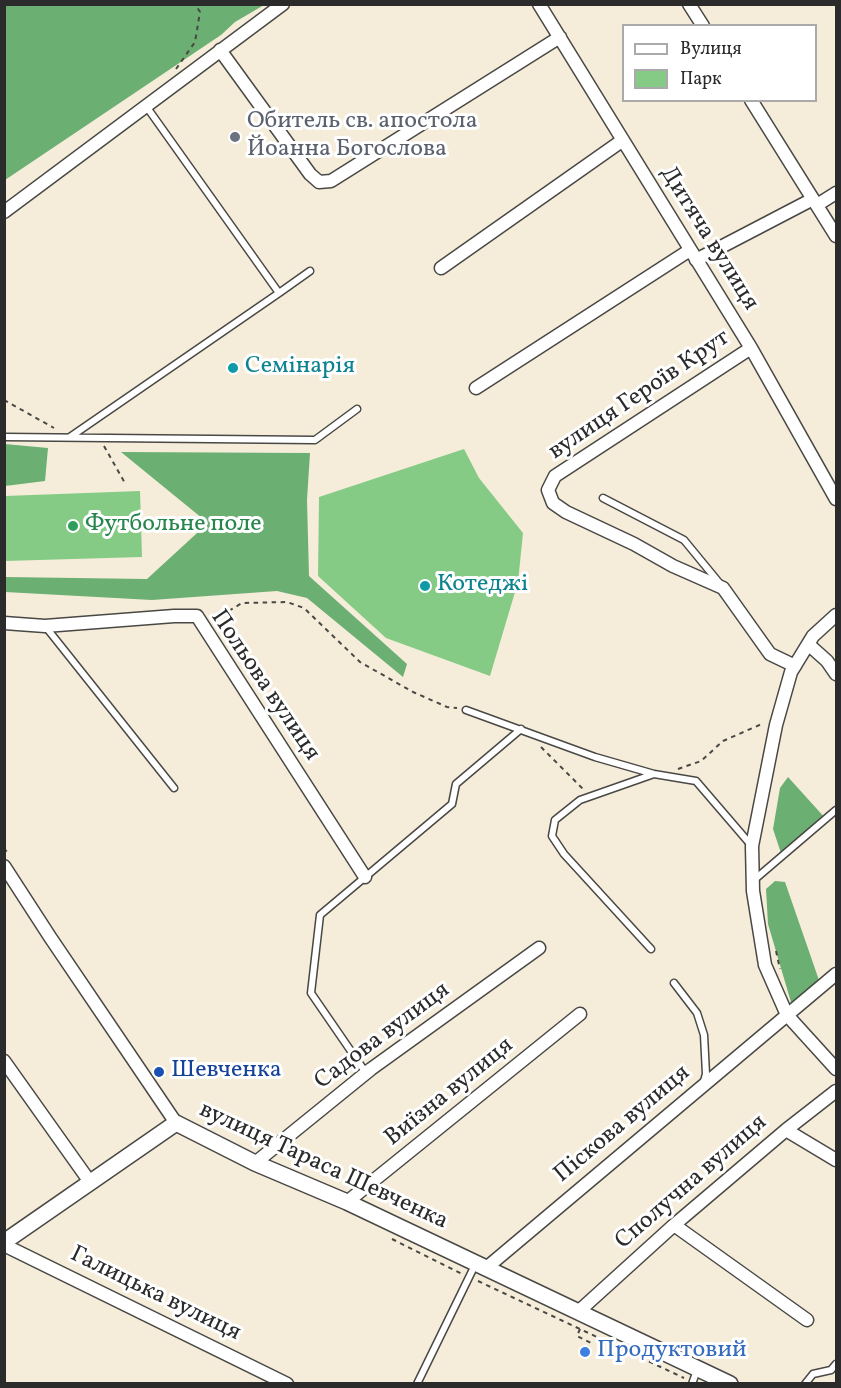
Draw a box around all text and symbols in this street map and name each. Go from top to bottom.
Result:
legend [622,24,817,102]
text: Вулиця [680,37,742,62]
text: Парк [680,67,722,92]
place label: Обитель св. апостола Йоанна Богослова [247,109,478,165]
marker: Обитель св. апостола Йоанна Богослова [228,130,242,144]
street label: Дитяча вулиця [652,162,764,316]
street label: вулиця Героїв Крут [544,325,736,467]
place label: Семінарія [245,354,355,382]
marker: Семінарія [226,361,240,375]
place label: Футбольне поле [85,512,262,540]
marker: Футбольне поле [66,519,80,533]
place label: Котеджі [437,572,528,600]
marker: Котеджі [418,579,432,593]
street label: Польова вулиця [203,605,325,767]
street label: Садова вулиця [310,977,456,1097]
street label: Виїзна вулиця [380,1032,520,1154]
place label: Шевченка [171,1058,282,1086]
street label: Піскова вулиця [549,1060,697,1190]
marker: Шевченка [152,1065,166,1079]
street label: вулиця Тараса Шевченка [194,1097,452,1237]
street label: Сполучна вулиця [610,1109,774,1257]
street label: Галицька вулиця [65,1241,245,1349]
place label: Продуктовий [597,1338,747,1366]
marker: Продуктовий [578,1345,592,1359]

